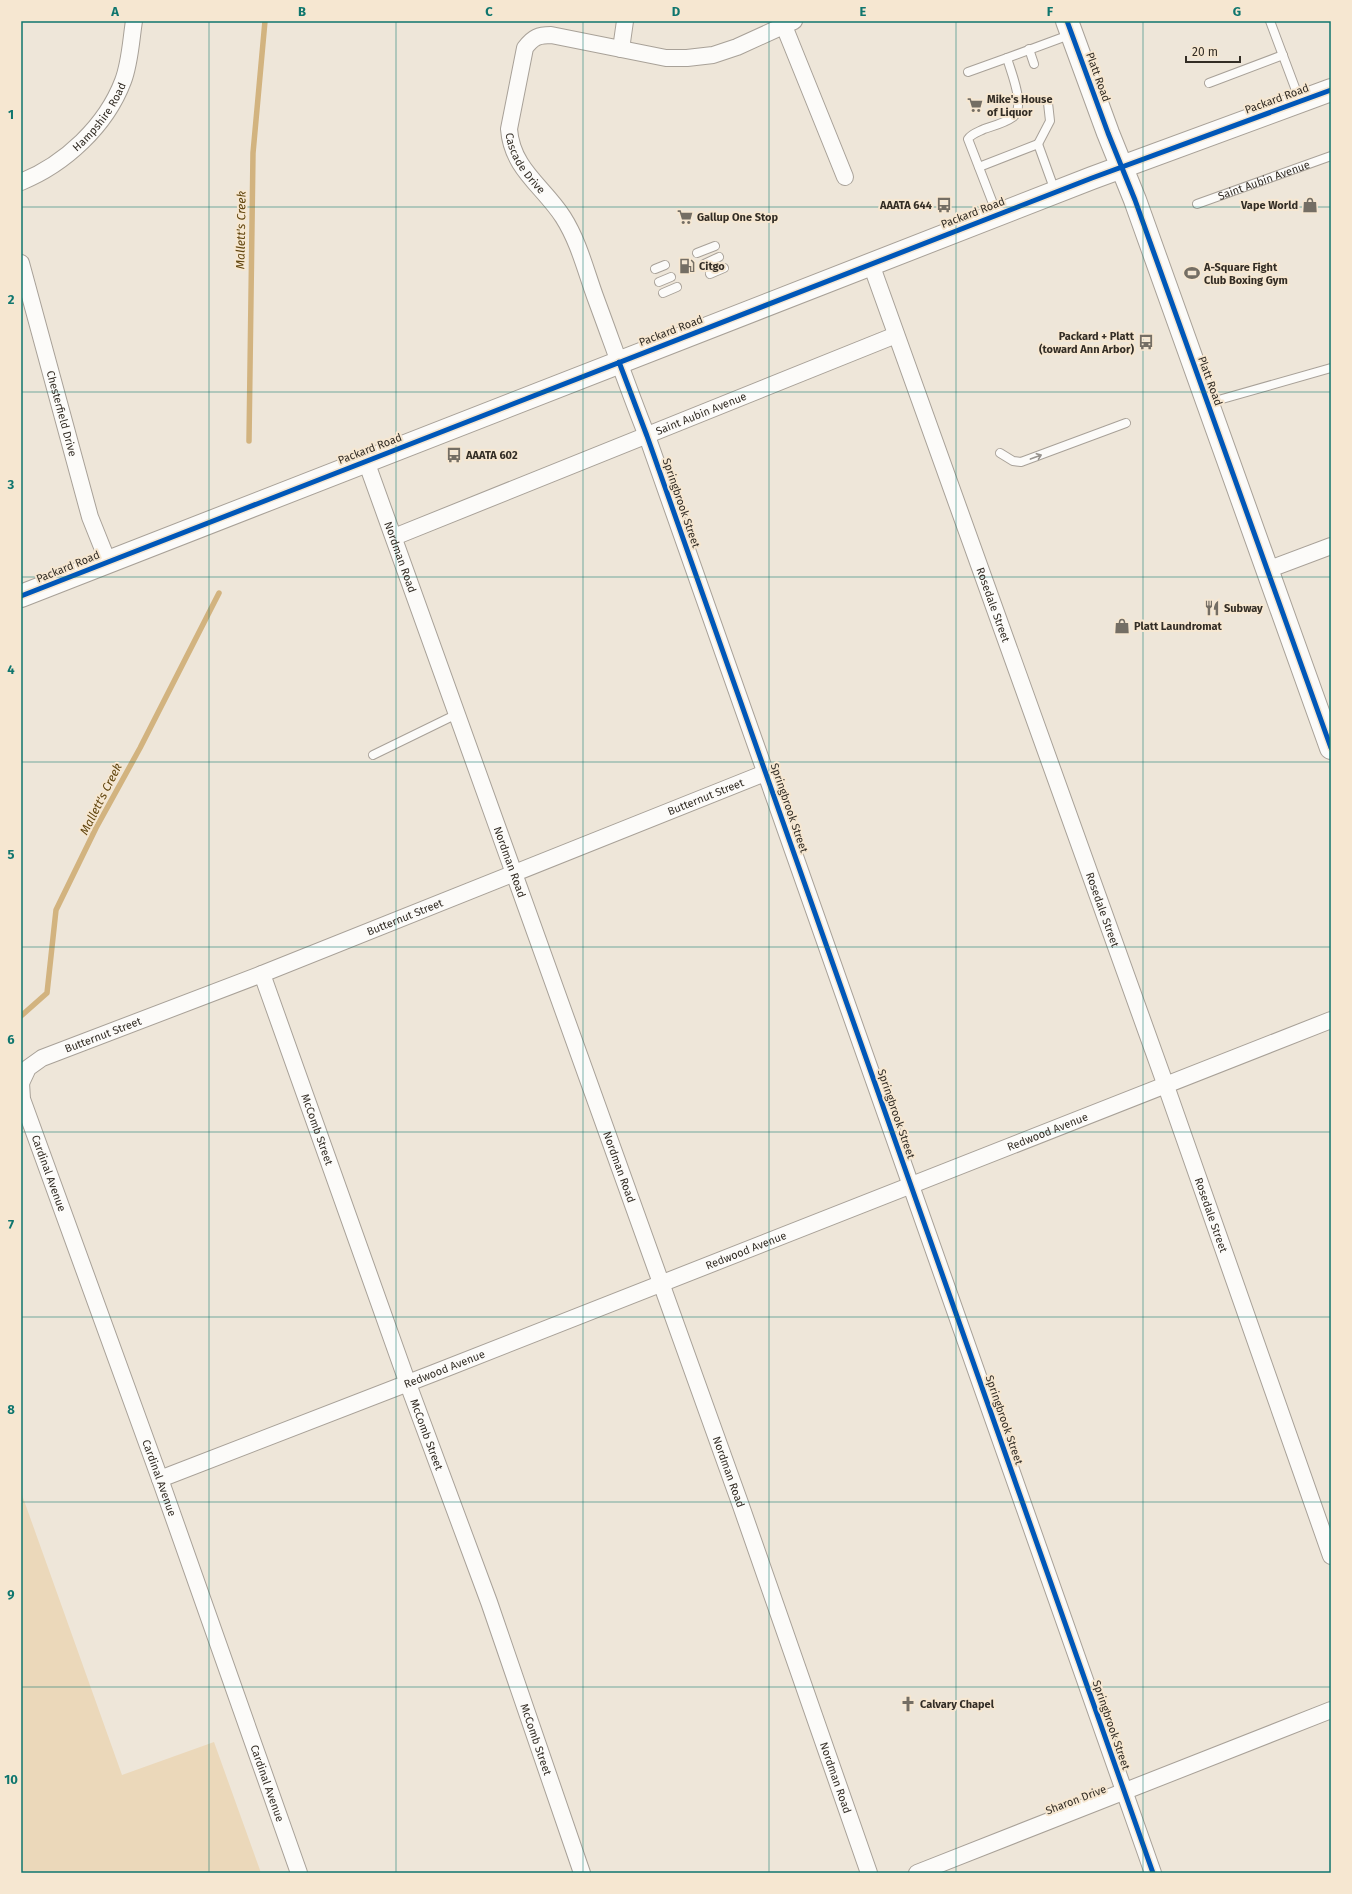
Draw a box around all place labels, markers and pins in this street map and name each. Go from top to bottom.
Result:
place label: Mike's House of Liquor [987,93,1053,119]
supermarket icon: Mike's House of Liquor [966,96,984,114]
bus stop icon: AAATA 644 [935,196,953,214]
shop icon: Vape World [1301,196,1319,214]
place label: AAATA 644 [879,199,932,212]
place label: Vape World [1240,199,1298,212]
supermarket icon: Gallup One Stop [676,208,694,226]
place label: Gallup One Stop [697,211,778,224]
fuel station icon: Citgo [678,257,696,275]
place label: Citgo [699,260,725,273]
place label: A-Square Fight Club Boxing Gym [1203,261,1288,287]
sports icon: A-Square Fight Club Boxing Gym [1183,264,1201,282]
place label: Packard + Platt (toward Ann Arbor) [1039,330,1135,356]
bus stop icon: Packard + Platt (toward Ann Arbor) [1137,333,1155,351]
bus stop icon: AAATA 602 [445,446,463,464]
place label: AAATA 602 [465,449,518,462]
restaurant icon: Subway [1203,599,1221,617]
place label: Subway [1224,602,1263,615]
shop icon: Platt Laundromat [1113,617,1131,635]
place label: Platt Laundromat [1134,620,1222,633]
church icon: Calvary Chapel [899,1695,917,1713]
place label: Calvary Chapel [920,1698,995,1711]

